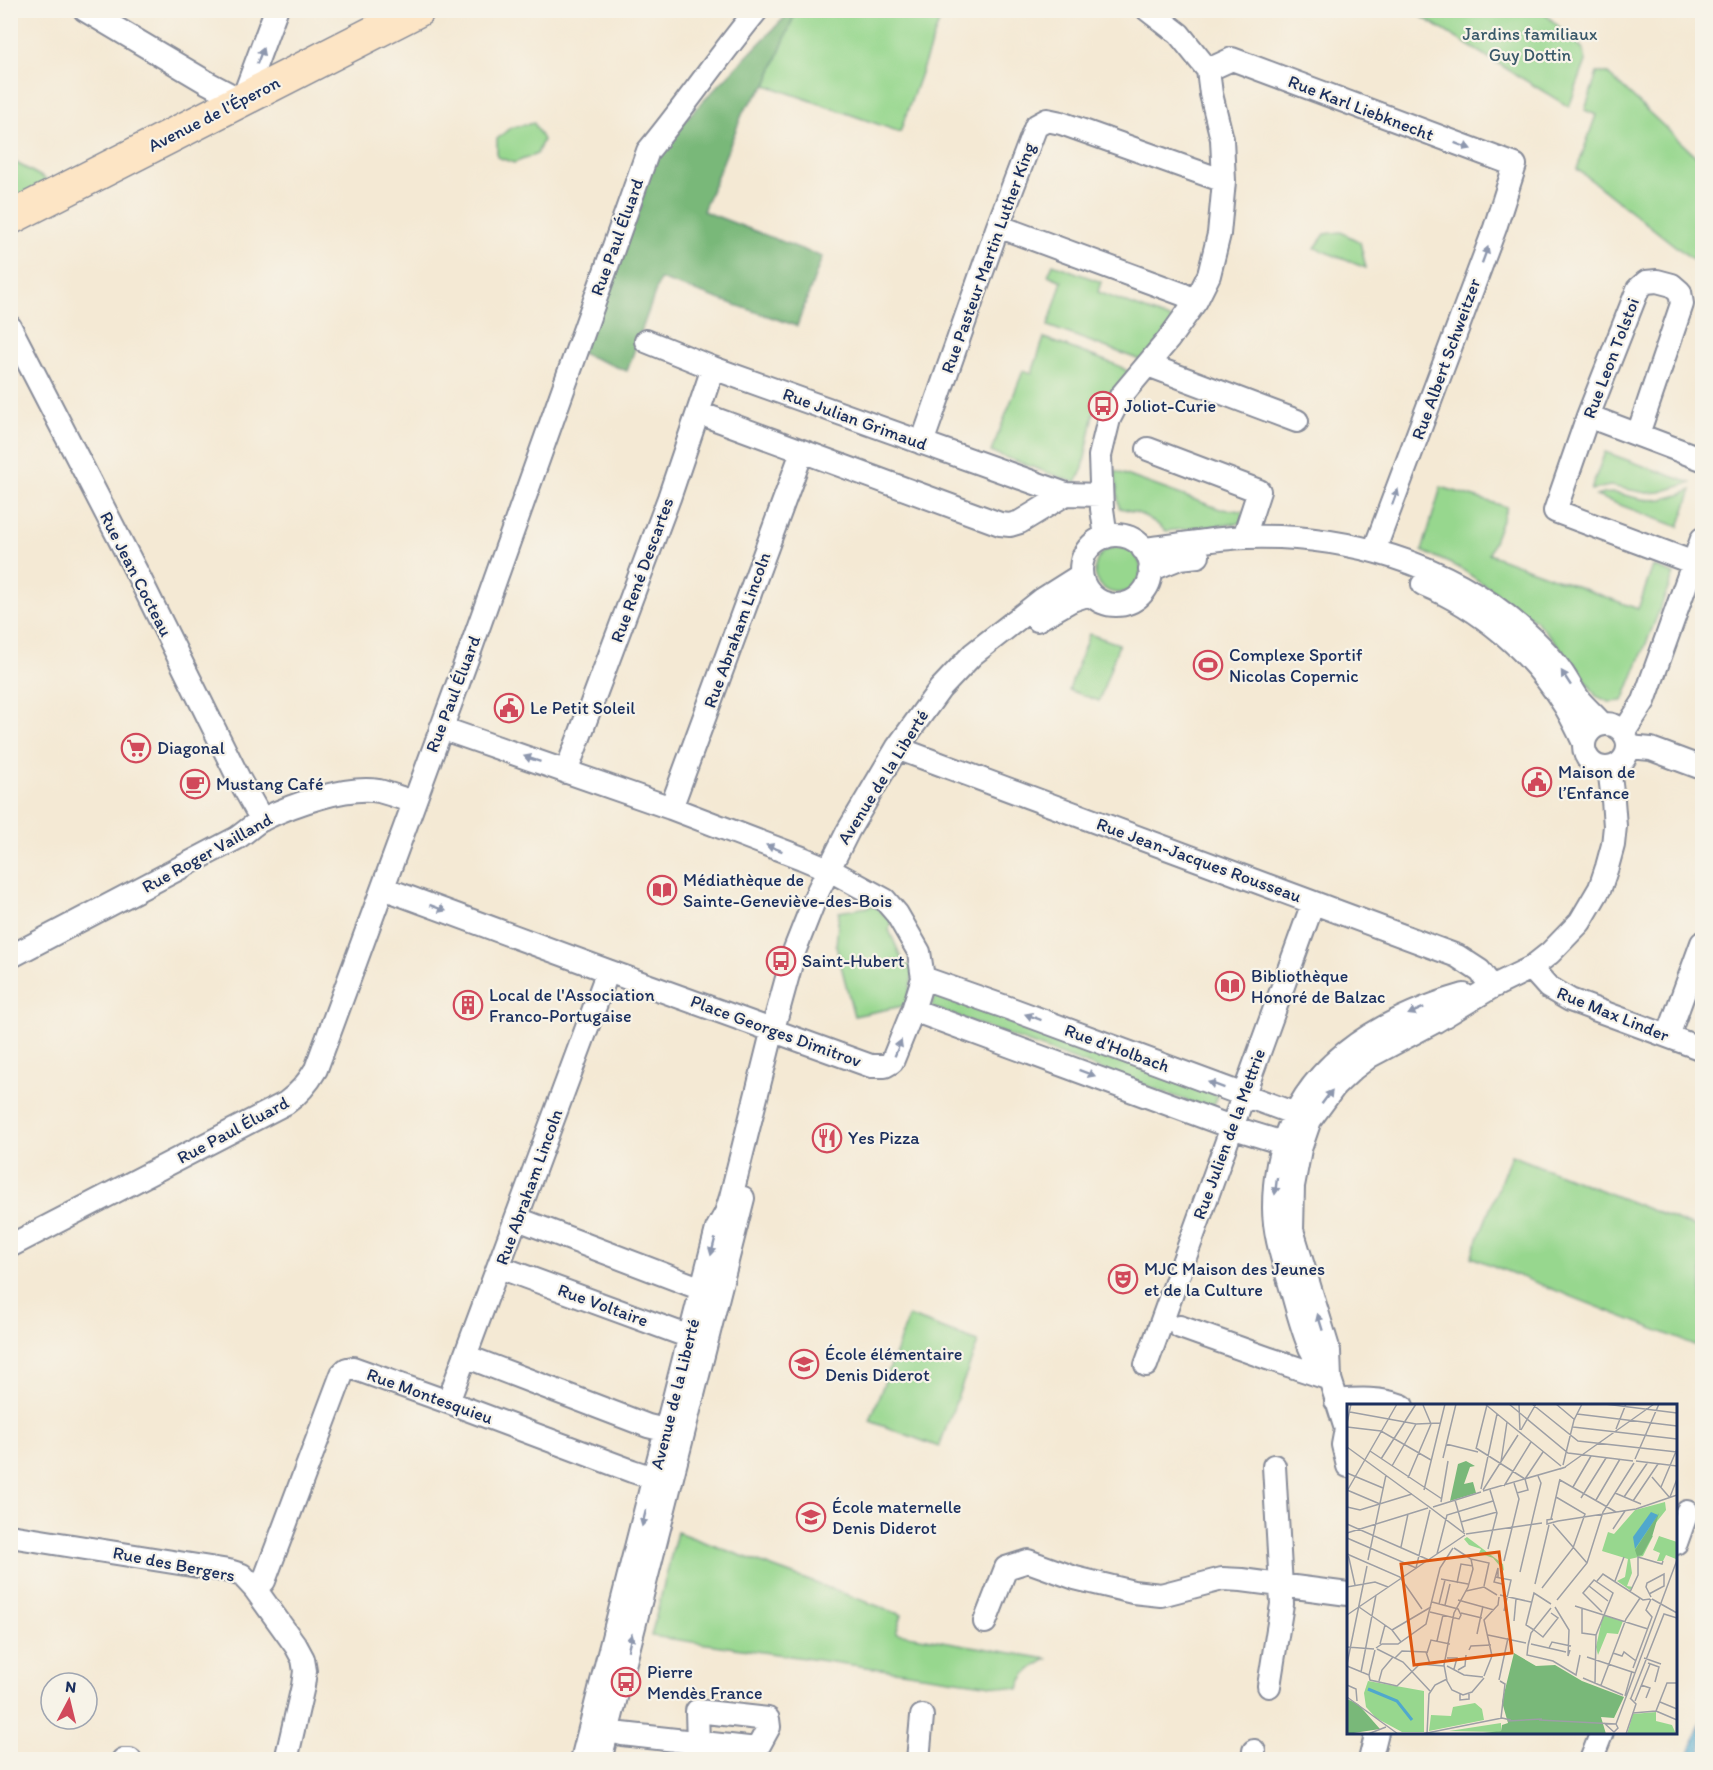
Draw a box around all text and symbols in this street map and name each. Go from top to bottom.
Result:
park label: Jardins familiaux Guy Dottin [1463,23,1598,66]
one-way arrow [255,47,265,65]
street label: Rue Karl Liebknecht [1285,70,1437,146]
street label: Avenue de l'Éperon [144,71,284,157]
street label: Rue Pasteur Martin Luther King [936,139,1040,376]
one-way arrow [1455,142,1473,152]
street label: Rue Paul Éluard [586,175,648,299]
one-way arrow [1480,246,1490,264]
street label: Rue Albert Schweitzer [1407,274,1486,443]
street label: Rue Leon Tolstoi [1578,294,1644,422]
street label: Rue Julian Grimaud [780,383,931,455]
bus stop icon: Joliot-Curie [1087,390,1119,422]
place label: Joliot-Curie [1124,395,1216,417]
one-way arrow [1391,488,1400,506]
street label: Rue René Descartes [606,495,678,645]
street label: Rue Jean Cocteau [95,508,177,640]
street label: Rue Abraham Lincoln [699,549,776,711]
street label: Rue Paul Éluard [421,632,485,756]
place label: Complexe Sportif Nicolas Copernic [1229,644,1363,687]
sports icon: Complexe Sportif Nicolas Copernic [1192,649,1224,681]
one-way arrow [1561,670,1572,686]
public building icon: Le Petit Soleil [493,692,525,724]
place label: Le Petit Soleil [530,697,635,719]
street label: Avenue de la Liberté [833,706,933,848]
supermarket icon: Diagonal [120,732,152,764]
place label: Diagonal [157,737,225,759]
one-way arrow [523,753,541,763]
place label: Maison de l’Enfance [1558,761,1635,804]
public building icon: Maison de l’Enfance [1521,766,1553,798]
cafe icon: Mustang Café [179,768,211,800]
place label: Mustang Café [216,773,323,795]
street label: Rue Roger Vailland [138,808,276,898]
street label: Rue Jean-Jacques Rousseau [1094,813,1304,907]
one-way arrow [765,842,783,852]
place label: Médiathèque de Sainte-Geneviève-des-Bois [683,869,892,912]
library icon: Médiathèque de Sainte-Geneviève-des-Bois [646,874,678,906]
one-way arrow [429,904,447,914]
bus stop icon: Saint-Hubert [765,945,797,977]
place label: Saint-Hubert [802,950,905,972]
place label: Bibliothèque Honoré de Balzac [1251,965,1386,1008]
library icon: Bibliothèque Honoré de Balzac [1214,970,1246,1002]
street label: Rue Max Linder [1554,982,1673,1047]
place label: Local de l'Association Franco-Portugaise [489,984,655,1027]
building icon: Local de l'Association Franco-Portugaise [452,989,484,1021]
street label: Place Georges Dimitrov [688,990,865,1072]
one-way arrow [1407,1007,1425,1017]
one-way arrow [1024,1012,1042,1022]
street label: Rue d'Holbach [1062,1019,1172,1077]
one-way arrow [893,1039,903,1057]
street label: Rue Julien de la Mettrie [1188,1046,1270,1222]
one-way arrow [1078,1069,1096,1079]
one-way arrow [1207,1079,1225,1089]
one-way arrow [1320,1089,1333,1105]
street label: Rue Paul Éluard [173,1091,293,1169]
street label: Rue Abraham Lincoln [491,1106,568,1268]
restaurant icon: Yes Pizza [811,1122,843,1154]
place label: Yes Pizza [848,1127,920,1149]
one-way arrow [1271,1176,1281,1195]
one-way arrow [707,1238,717,1256]
place label: MJC Maison des Jeunes et de la Culture [1144,1258,1325,1301]
theatre icon: MJC Maison des Jeunes et de la Culture [1107,1263,1139,1295]
street label: Rue Voltaire [555,1278,651,1332]
one-way arrow [1314,1313,1324,1331]
street label: Avenue de la Liberté [646,1316,704,1472]
place label: École élémentaire Denis Diderot [825,1343,963,1386]
school or university icon: École élémentaire Denis Diderot [788,1348,820,1380]
street label: Rue Montesquieu [364,1363,496,1429]
inset map [1347,1404,1677,1734]
place label: École maternelle Denis Diderot [832,1496,962,1539]
school or university icon: École maternelle Denis Diderot [795,1501,827,1533]
one-way arrow [639,1509,648,1527]
street label: Rue des Bergers [111,1541,237,1587]
one-way arrow [626,1633,635,1651]
place label: Pierre Mendès France [647,1661,762,1704]
bus stop icon: Pierre Mendès France [610,1666,642,1698]
north arrow [39,1671,99,1731]
text: N [64,1677,77,1697]

